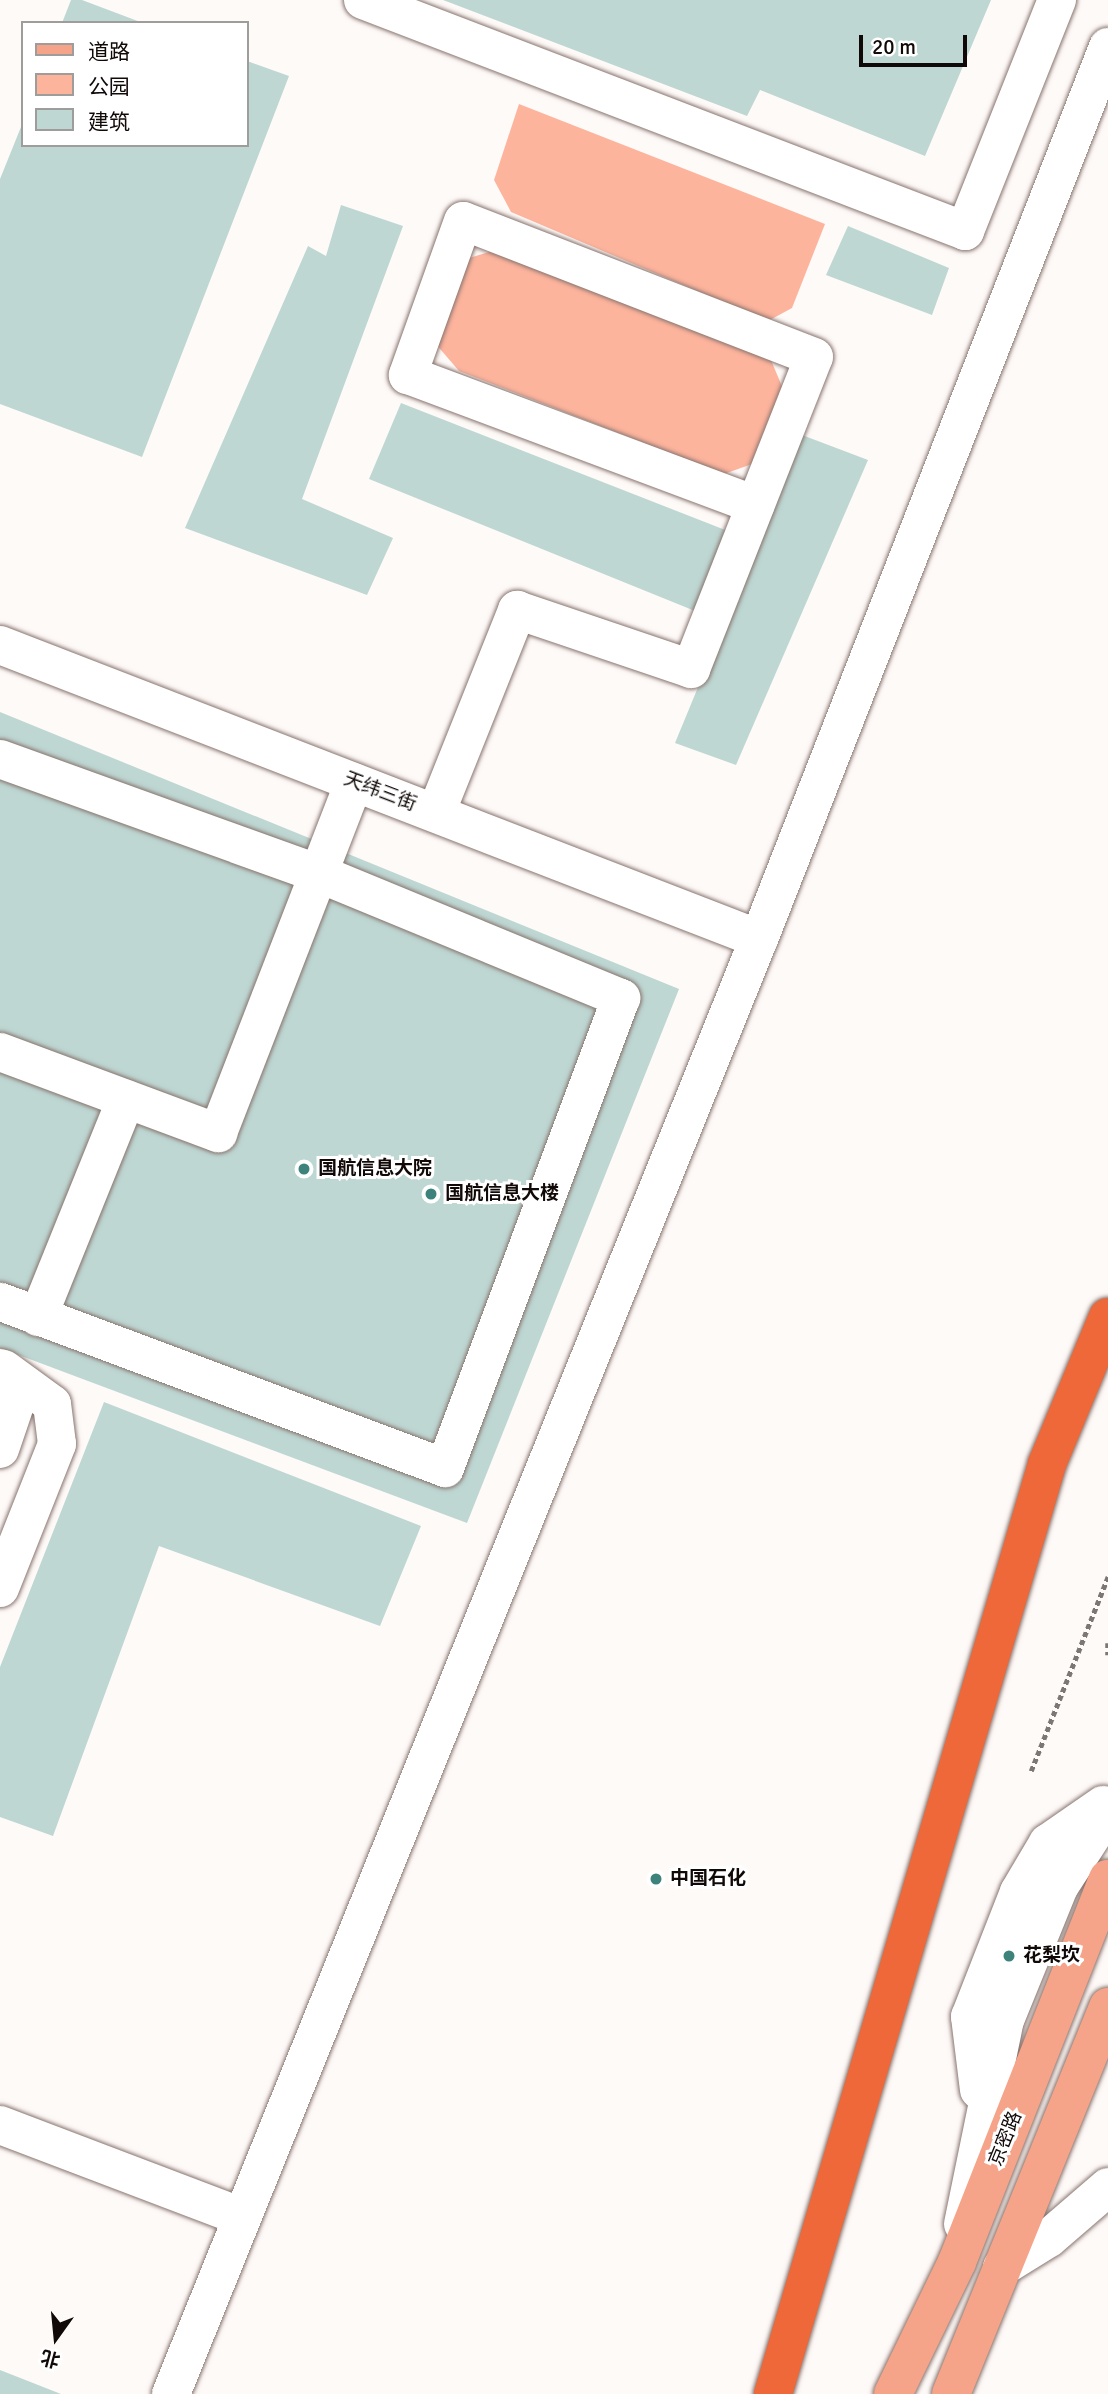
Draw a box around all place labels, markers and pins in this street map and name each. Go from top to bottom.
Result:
place label: 国航信息大院 [318,1158,432,1180]
marker: 国航信息大院 [296,1161,312,1177]
place label: 国航信息大楼 [445,1183,559,1205]
marker: 国航信息大楼 [423,1186,439,1202]
place label: 中国石化 [670,1868,746,1890]
marker: 中国石化 [648,1871,664,1887]
place label: 花梨坎 [1023,1945,1080,1967]
marker: 花梨坎 [1001,1948,1017,1964]

